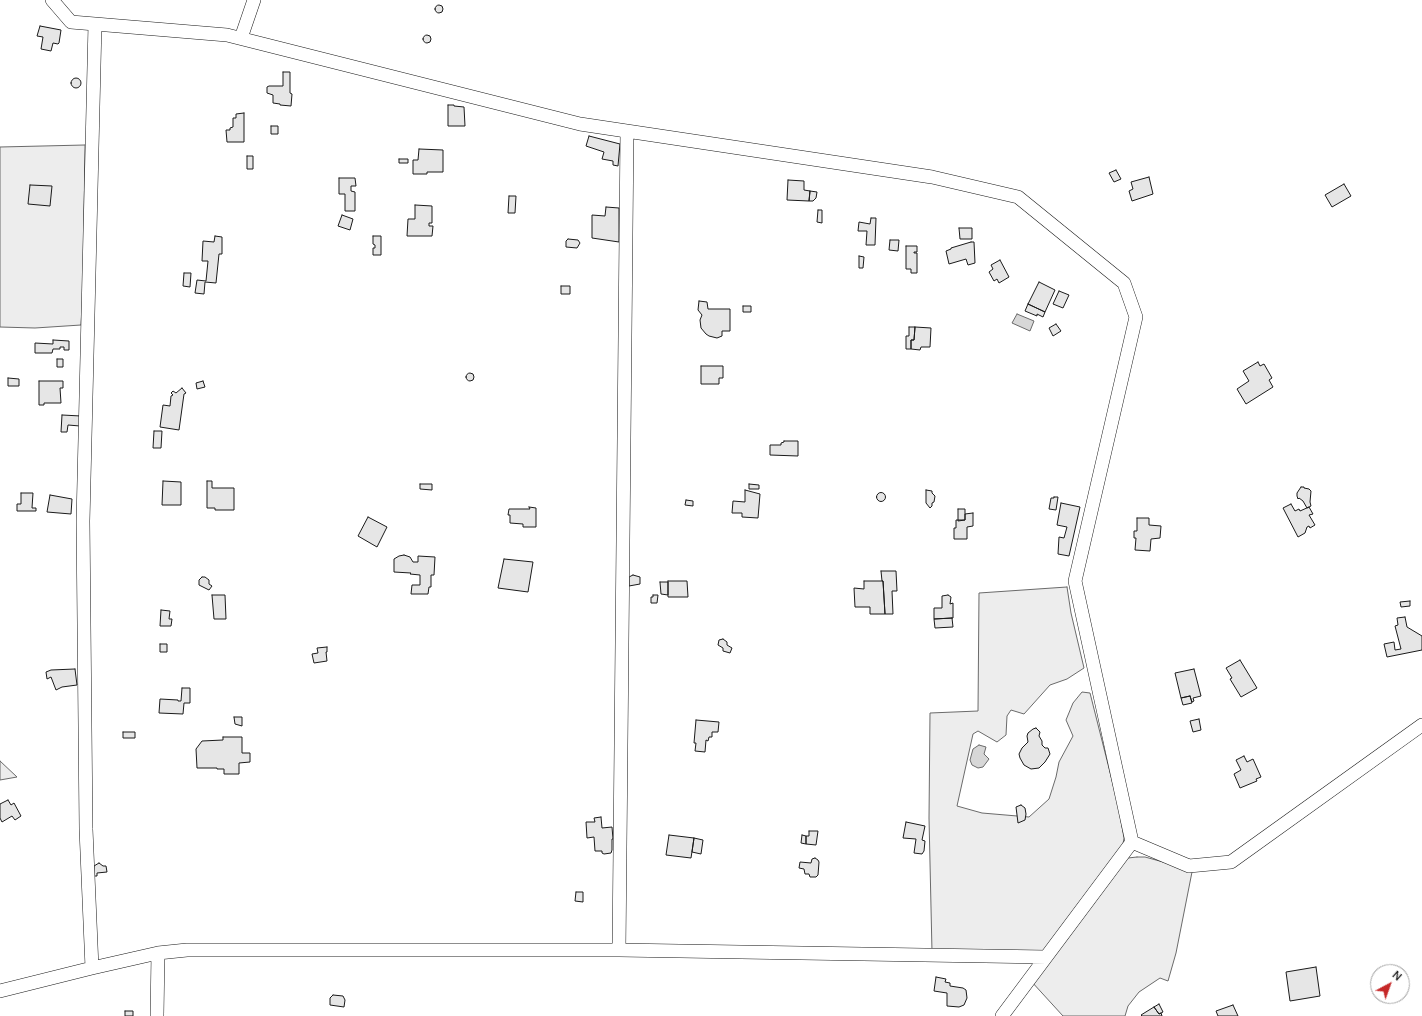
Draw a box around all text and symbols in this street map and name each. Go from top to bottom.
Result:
north arrow [1370,964,1410,1004]
text: N [1390,967,1405,984]

